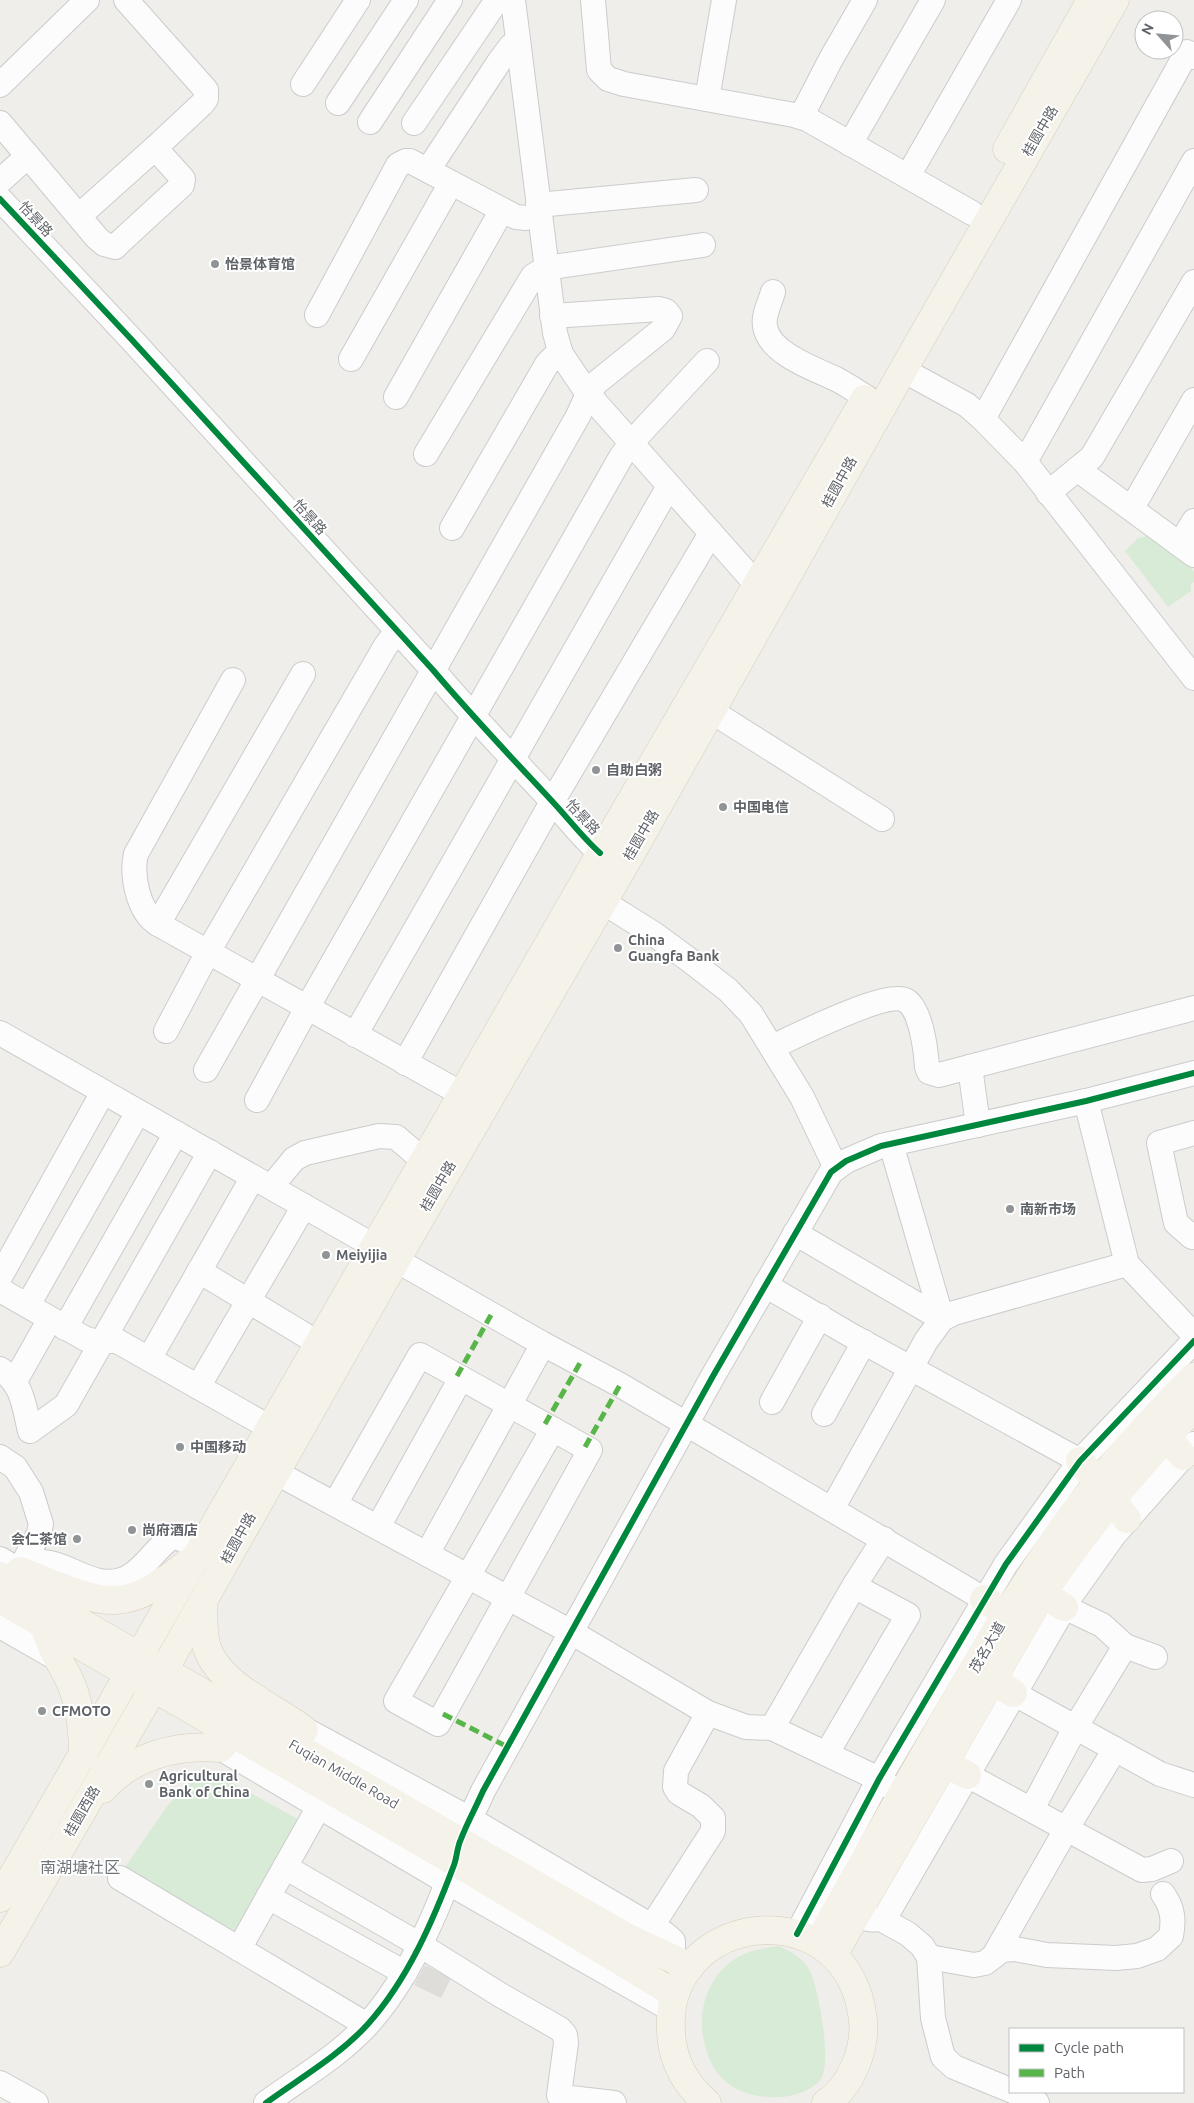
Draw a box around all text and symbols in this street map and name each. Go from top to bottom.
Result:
north arrow [1134,10,1184,60]
text: N [1138,21,1157,37]
street label: 桂圆中路 [1019,103,1061,159]
street label: 怡景路 [16,198,56,240]
place label: 怡景体育馆 [225,256,295,272]
marker: 怡景体育馆 [209,258,221,270]
street label: 桂圆中路 [818,454,860,510]
street label: 怡景路 [290,496,330,538]
place label: 自助白粥 [606,762,662,778]
marker: 自助白粥 [590,764,602,776]
street label: 怡景路 [563,796,603,838]
place label: 中国电信 [733,799,789,815]
marker: 中国电信 [717,801,729,813]
street label: 桂圆中路 [620,807,662,863]
place label: China Guangfa Bank [628,932,720,964]
marker: China Guangfa Bank [612,942,624,954]
street label: 桂圆中路 [417,1158,459,1214]
place label: 南新市场 [1020,1201,1076,1217]
marker: 南新市场 [1004,1203,1016,1215]
place label: Meiyijia [336,1247,387,1263]
marker: Meiyijia [320,1249,332,1261]
place label: 中国移动 [190,1439,246,1455]
marker: 中国移动 [174,1441,186,1453]
street label: 桂圆中路 [217,1510,259,1566]
place label: 尚府酒店 [142,1522,198,1538]
marker: 尚府酒店 [126,1524,138,1536]
place label: 会仁茶馆 [11,1531,67,1547]
marker: 会仁茶馆 [71,1533,83,1545]
street label: 茂名大道 [966,1619,1008,1675]
place label: CFMOTO [52,1703,111,1719]
marker: CFMOTO [36,1705,48,1717]
street label: Fuqian Middle Road [286,1736,402,1812]
place label: Agricultural Bank of China [159,1768,250,1800]
marker: Agricultural Bank of China [143,1778,155,1790]
street label: 桂圆西路 [61,1783,103,1839]
district label: 南湖塘社区 [40,1858,120,1876]
legend [1009,2028,1184,2093]
text: Cycle path [1054,2039,1124,2056]
text: Path [1054,2064,1085,2081]

